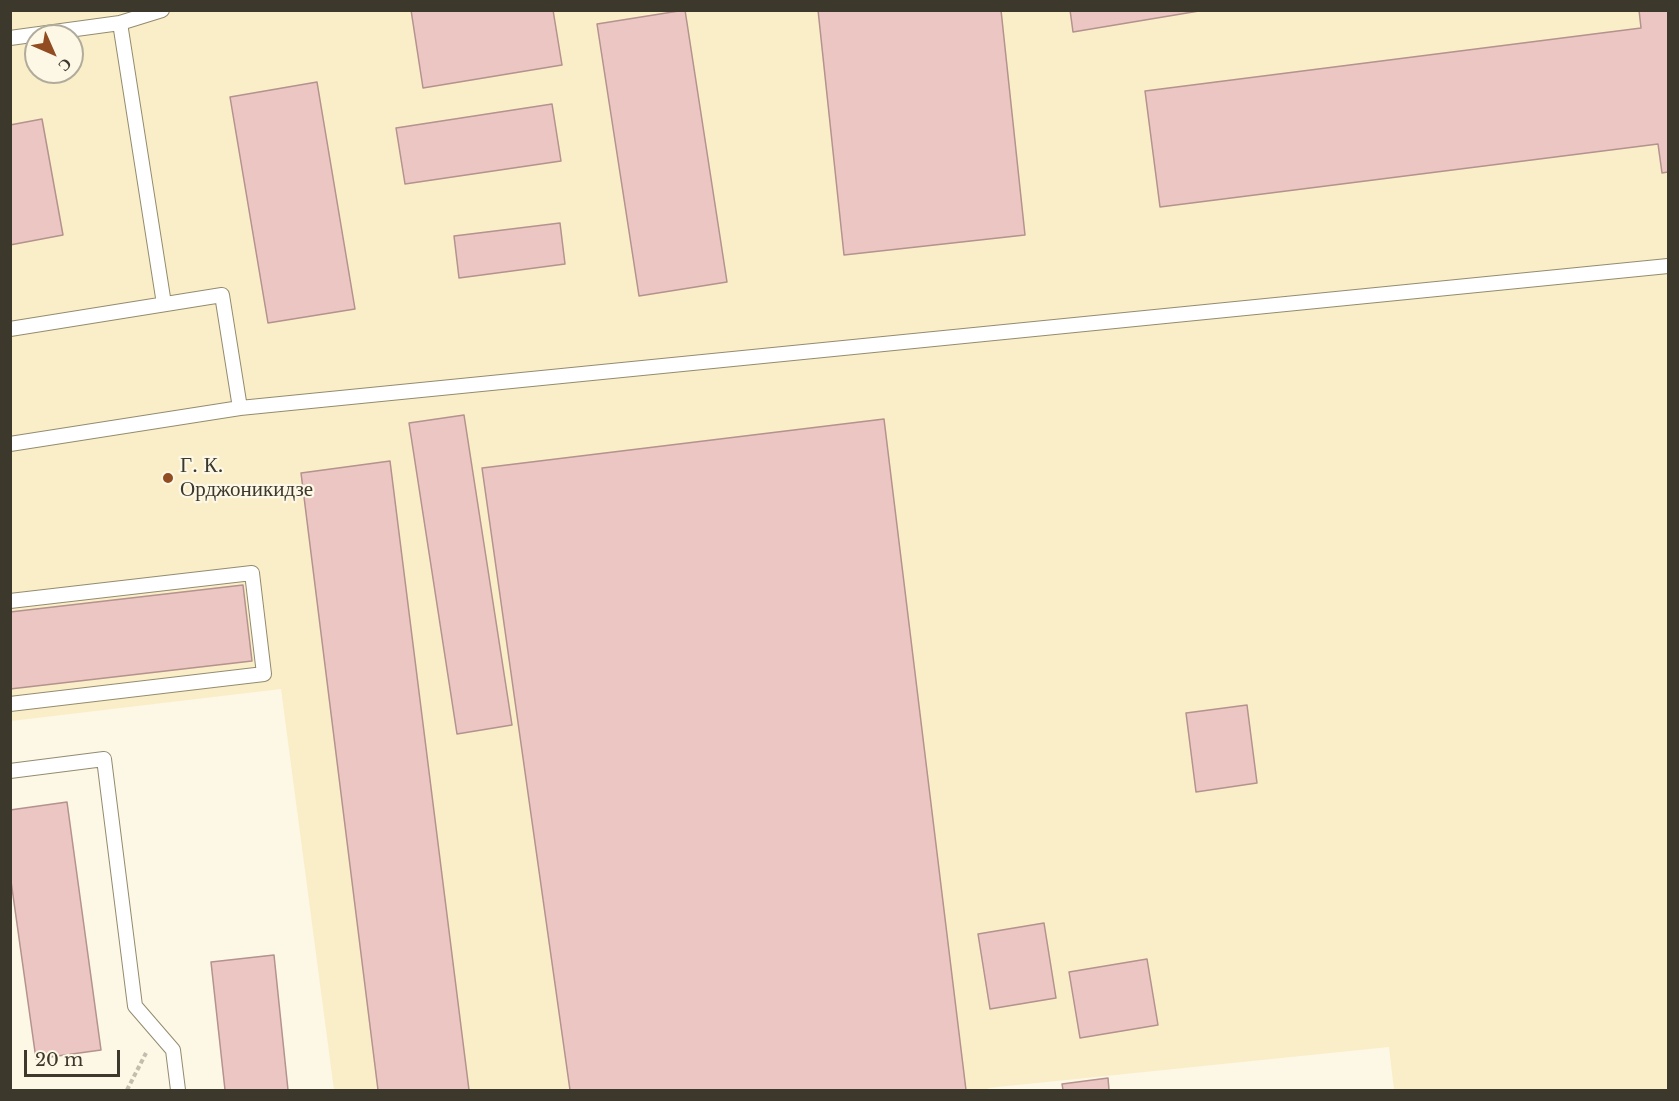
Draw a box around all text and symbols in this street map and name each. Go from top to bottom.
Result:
north arrow [24,24,84,84]
text: С [54,54,76,76]
place label: Г. К. Орджоникидзе [180,453,313,503]
marker: Г. К. Орджоникидзе [161,471,175,485]
scale bar [27,1038,123,1076]
text: 20 m [35,1049,83,1071]

